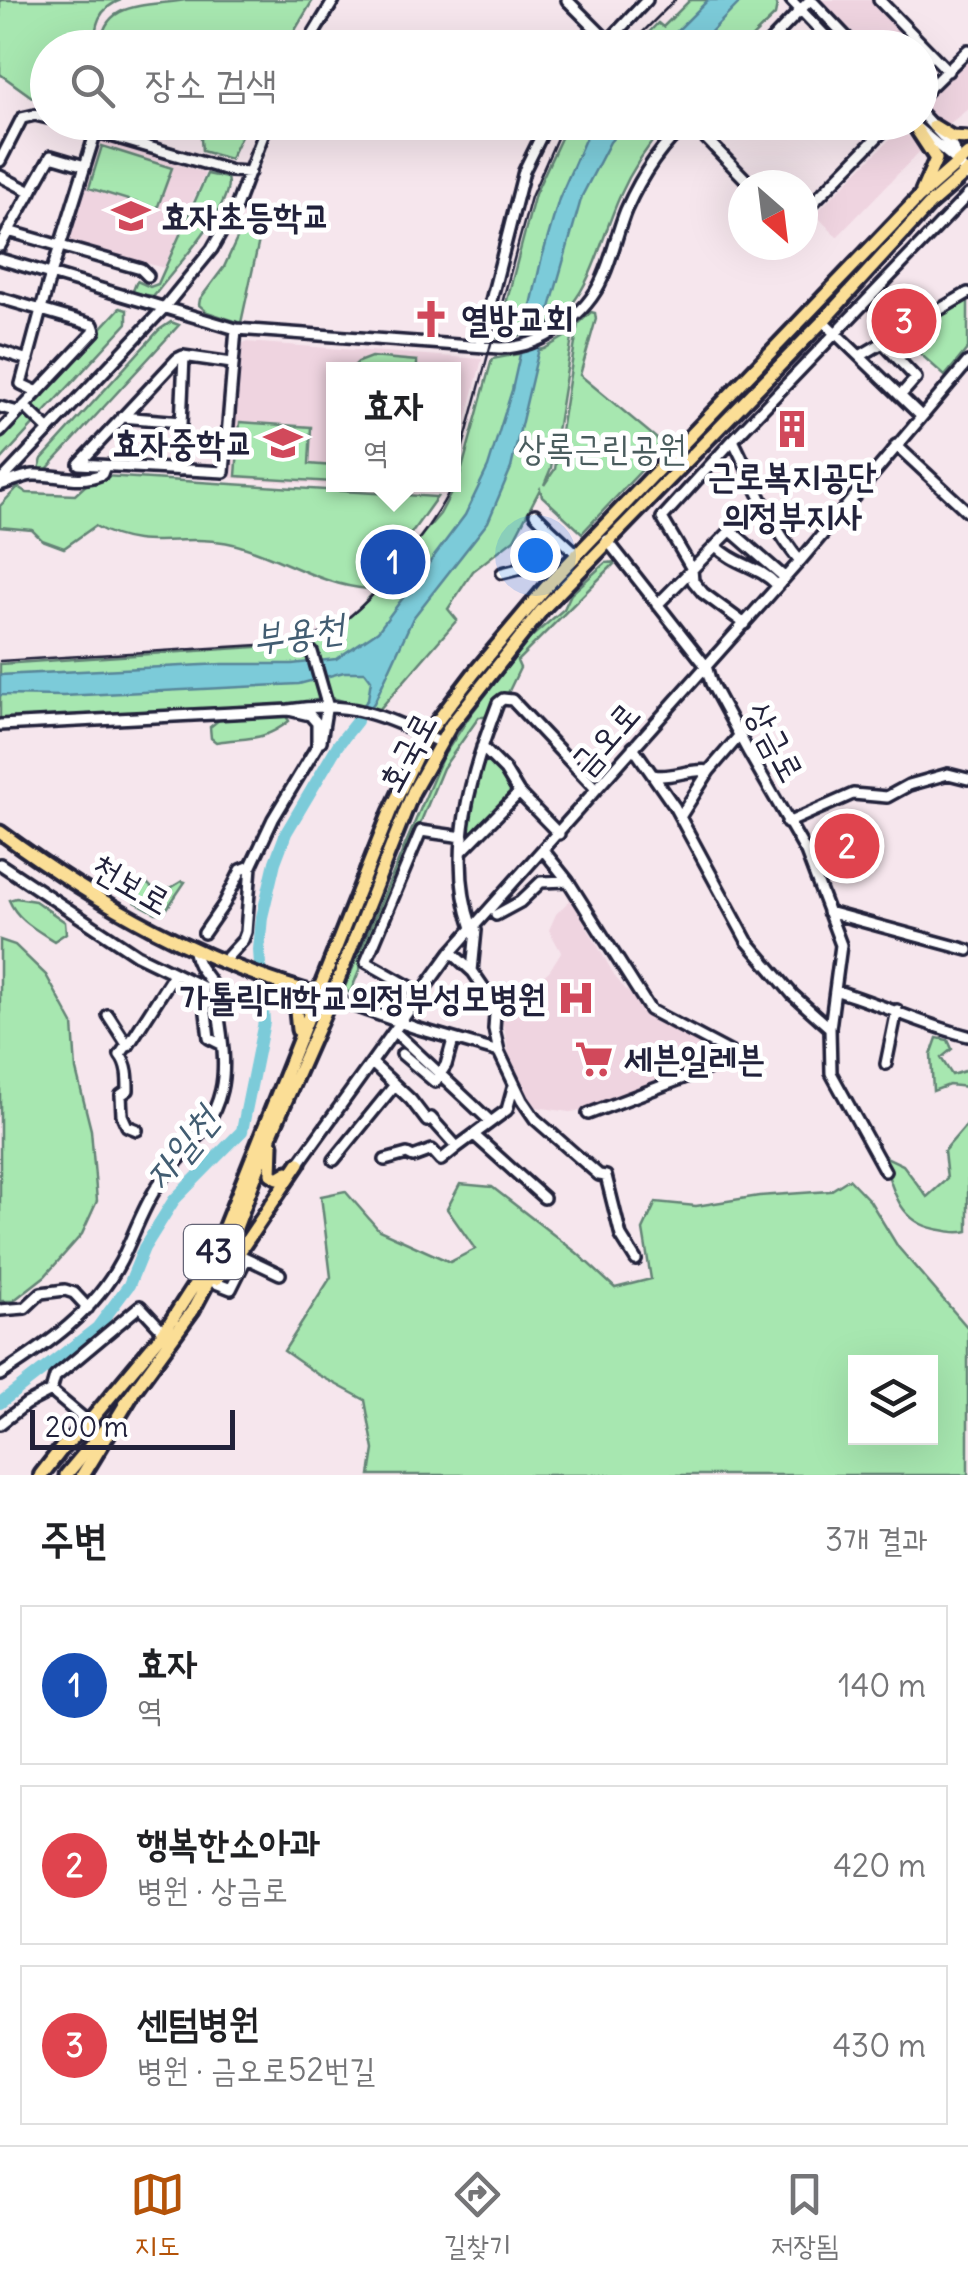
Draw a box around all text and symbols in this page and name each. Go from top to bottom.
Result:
search box [30,30,938,140]
icon: search [65,58,120,113]
text: 장소 검색 [145,60,276,107]
north arrow [728,170,818,260]
place label: 효자초등학교 [161,193,330,237]
school or university icon: 효자초등학교 [110,195,152,237]
pin: 3 [872,284,936,358]
place label: 열방교회 [461,296,574,340]
church icon: 열방교회 [410,298,452,340]
popup [326,362,461,492]
text: 효자 [363,381,424,428]
building icon: 근로복지공단 의정부지사 [771,408,813,450]
place label: 효자중학교 [112,420,253,464]
school or university icon: 효자중학교 [262,422,304,464]
park label: 상록근린공원 [518,425,686,469]
text: 역 [363,431,389,472]
place label: 근로복지공단 의정부지사 [708,453,876,537]
pin: 1 [360,524,426,600]
your location [510,530,561,581]
water label: 부용천 [249,602,350,662]
street label: 금오로 [560,692,649,785]
street label: 상금로 [737,694,815,789]
street label: 호국로 [367,704,445,799]
pin: 2 [814,808,880,884]
street label: 천보로 [84,843,179,923]
place label: 가톨릭대학교의정부성모병원 [180,975,546,1019]
hospital icon: 가톨릭대학교의정부성모병원 [555,977,597,1019]
place label: 세븐일레븐 [624,1036,765,1080]
supermarket icon: 세븐일레븐 [573,1038,615,1080]
water label: 자일천 [133,1095,230,1198]
road number: 43 [184,1225,244,1279]
map controls [848,1355,938,1445]
button: layers [848,1355,938,1445]
scale bar [30,1405,235,1450]
text: 200 m [45,1409,128,1445]
text: 주변 [40,1513,108,1565]
text: 3개 결과 [825,1519,928,1560]
text: 효자 [137,1639,198,1686]
text: 1 [68,1665,81,1706]
text: 140 m [838,1665,926,1706]
text: 역 [137,1689,163,1730]
text: 행복한소아과 [137,1819,320,1866]
text: 2 [66,1845,83,1886]
text: 420 m [833,1845,926,1886]
text: 병원 · 상금로 [137,1869,288,1910]
text: 센텀병원 [137,1999,259,2046]
text: 3 [65,2025,84,2066]
text: 430 m [833,2025,926,2066]
text: 병원 · 금오로52번길 [137,2049,376,2090]
tab: 지도 [130,2167,185,2265]
tab: 길찾기 [444,2167,511,2265]
tab: 저장됨 [771,2167,838,2265]

